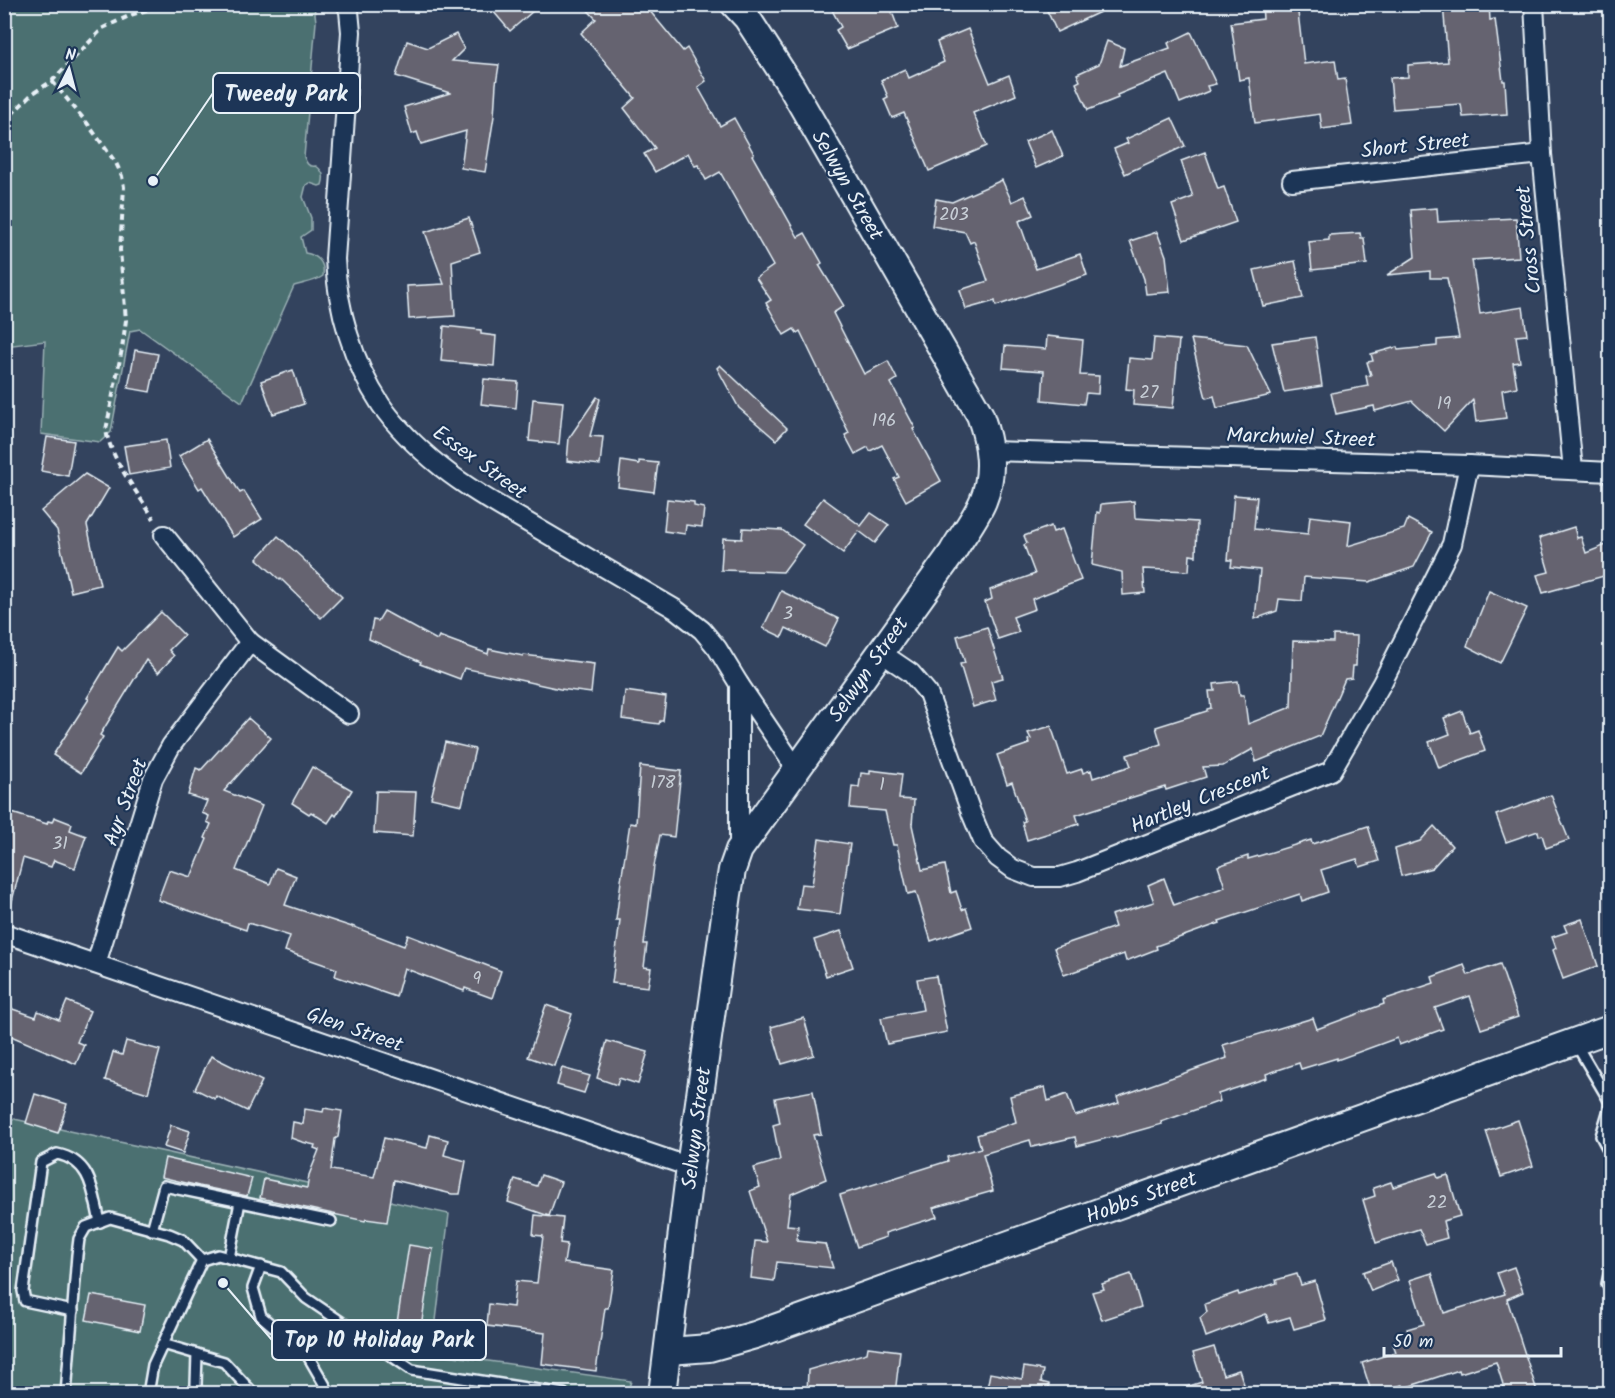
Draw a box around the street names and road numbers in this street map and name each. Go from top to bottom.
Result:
street label: Selwyn Street [802,124,892,248]
street label: Short Street [1359,124,1472,169]
street label: Cross Street [1507,183,1552,296]
street label: Essex Street [425,417,534,509]
street label: Marchwiel Street [1226,419,1377,458]
street label: Selwyn Street [821,609,918,730]
street label: Ayr Street [95,753,158,851]
street label: Hartley Crescent [1126,757,1276,843]
street label: Glen Street [302,998,408,1063]
street label: Selwyn Street [674,1064,721,1191]
street label: Hobbs Street [1081,1163,1203,1234]

